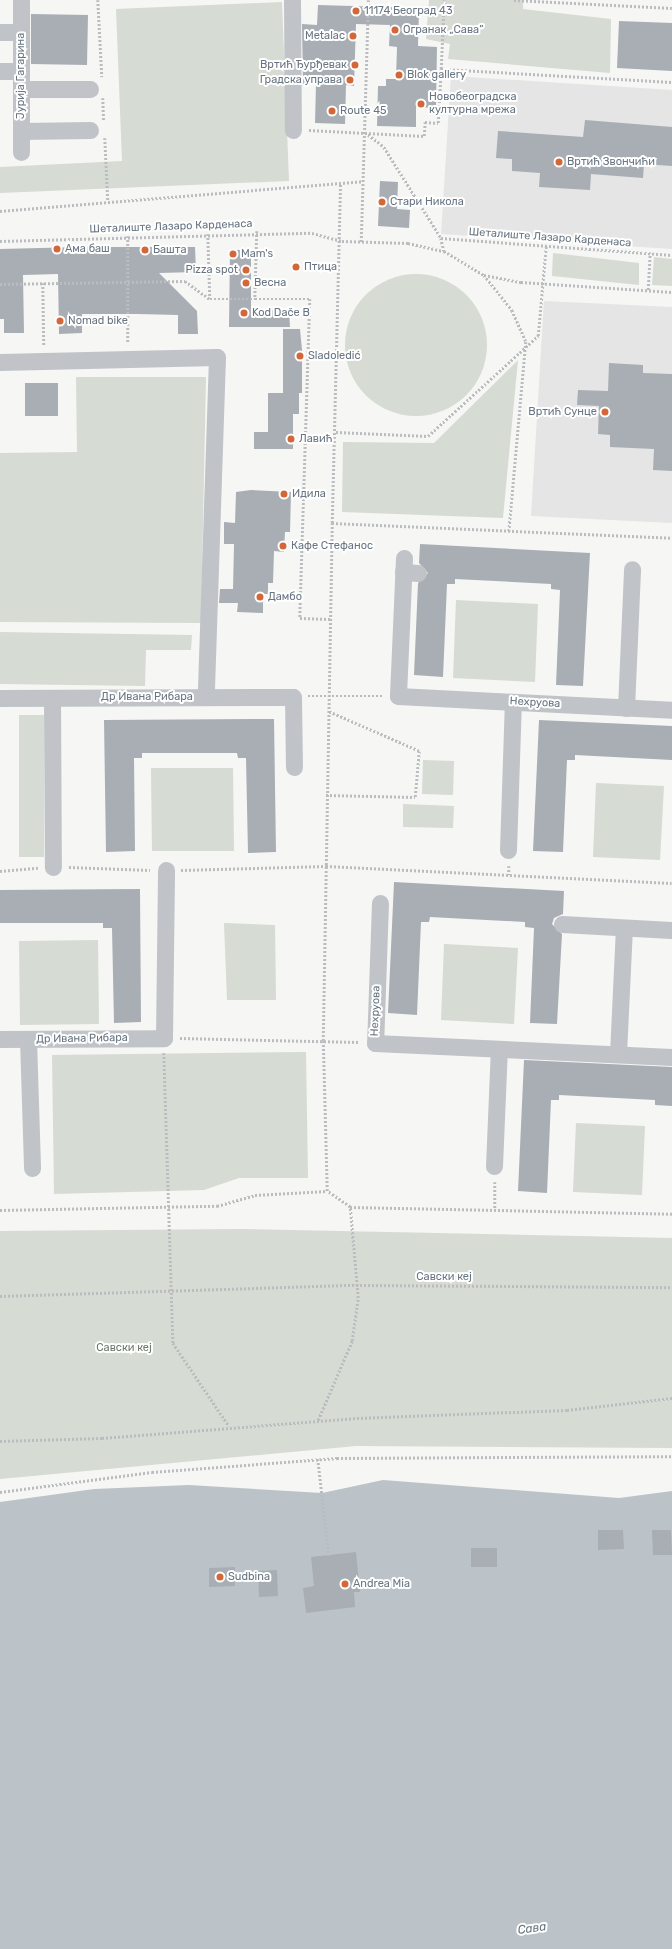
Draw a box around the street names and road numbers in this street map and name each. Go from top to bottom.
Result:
street label: Јурија Гагарина [14,33,28,119]
street label: Шеталиште Лазаро Карденаса [89,218,253,236]
street label: Шеталиште Лазаро Карденаса [468,226,632,250]
street label: Др Ивана Рибара [101,690,193,704]
street label: Нехруова [509,695,561,711]
street label: Нехруова [369,985,383,1037]
street label: Др Ивана Рибара [36,1032,128,1046]
street label: Савски кеј [416,1270,472,1284]

